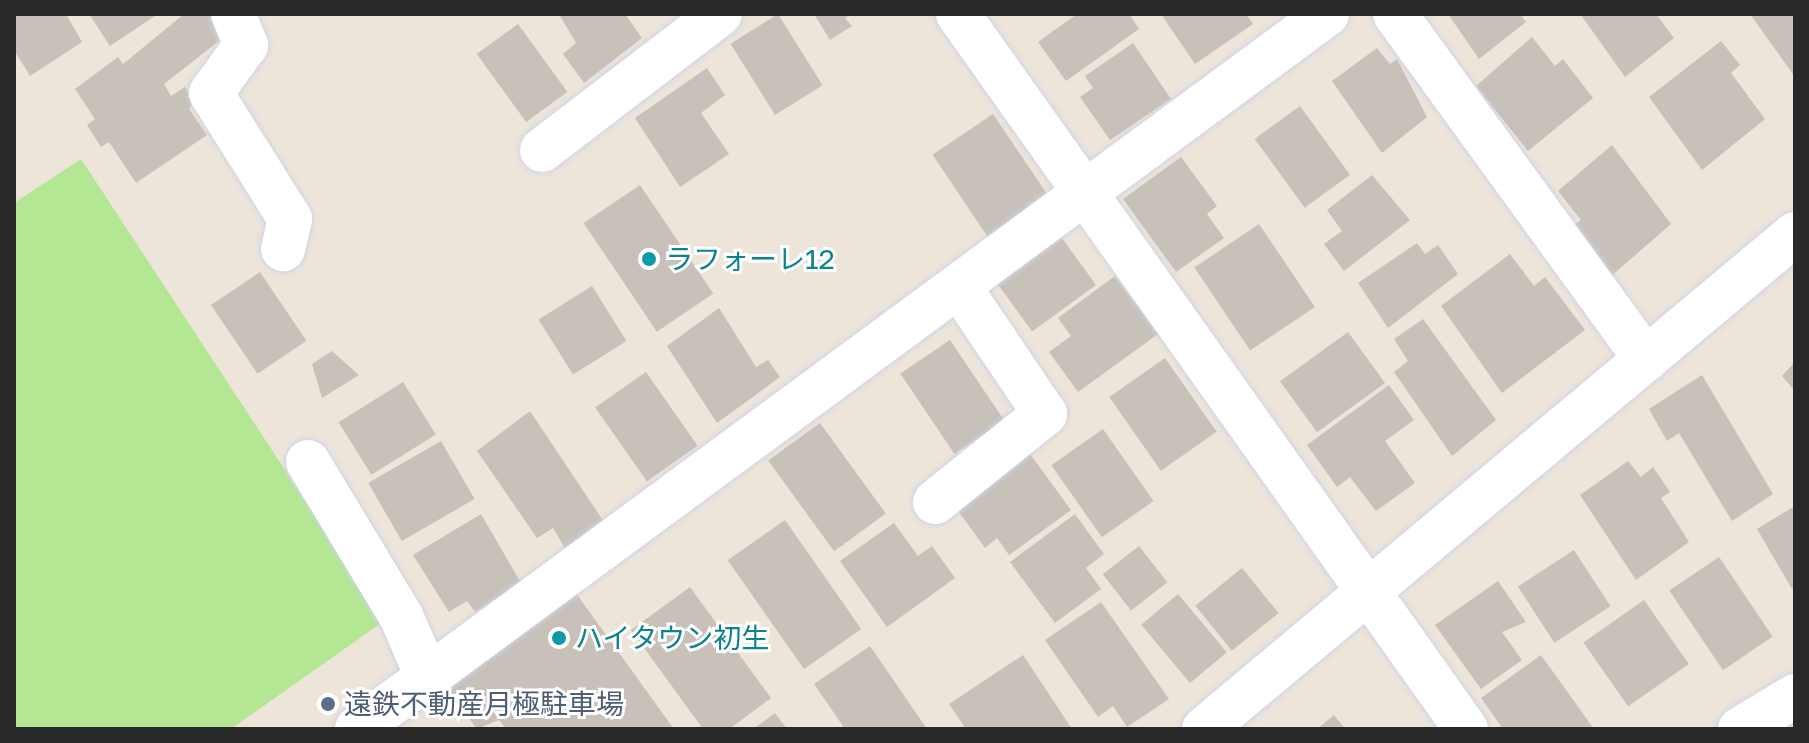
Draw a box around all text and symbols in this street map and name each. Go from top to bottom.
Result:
place label: ラフォーレ12 [665,242,835,276]
marker: ラフォーレ12 [640,250,658,268]
place label: ハイタウン初生 [575,621,771,655]
marker: ハイタウン初生 [550,629,568,647]
place label: 遠鉄不動産月極駐車場 [344,687,624,721]
marker: 遠鉄不動産月極駐車場 [319,695,337,713]

